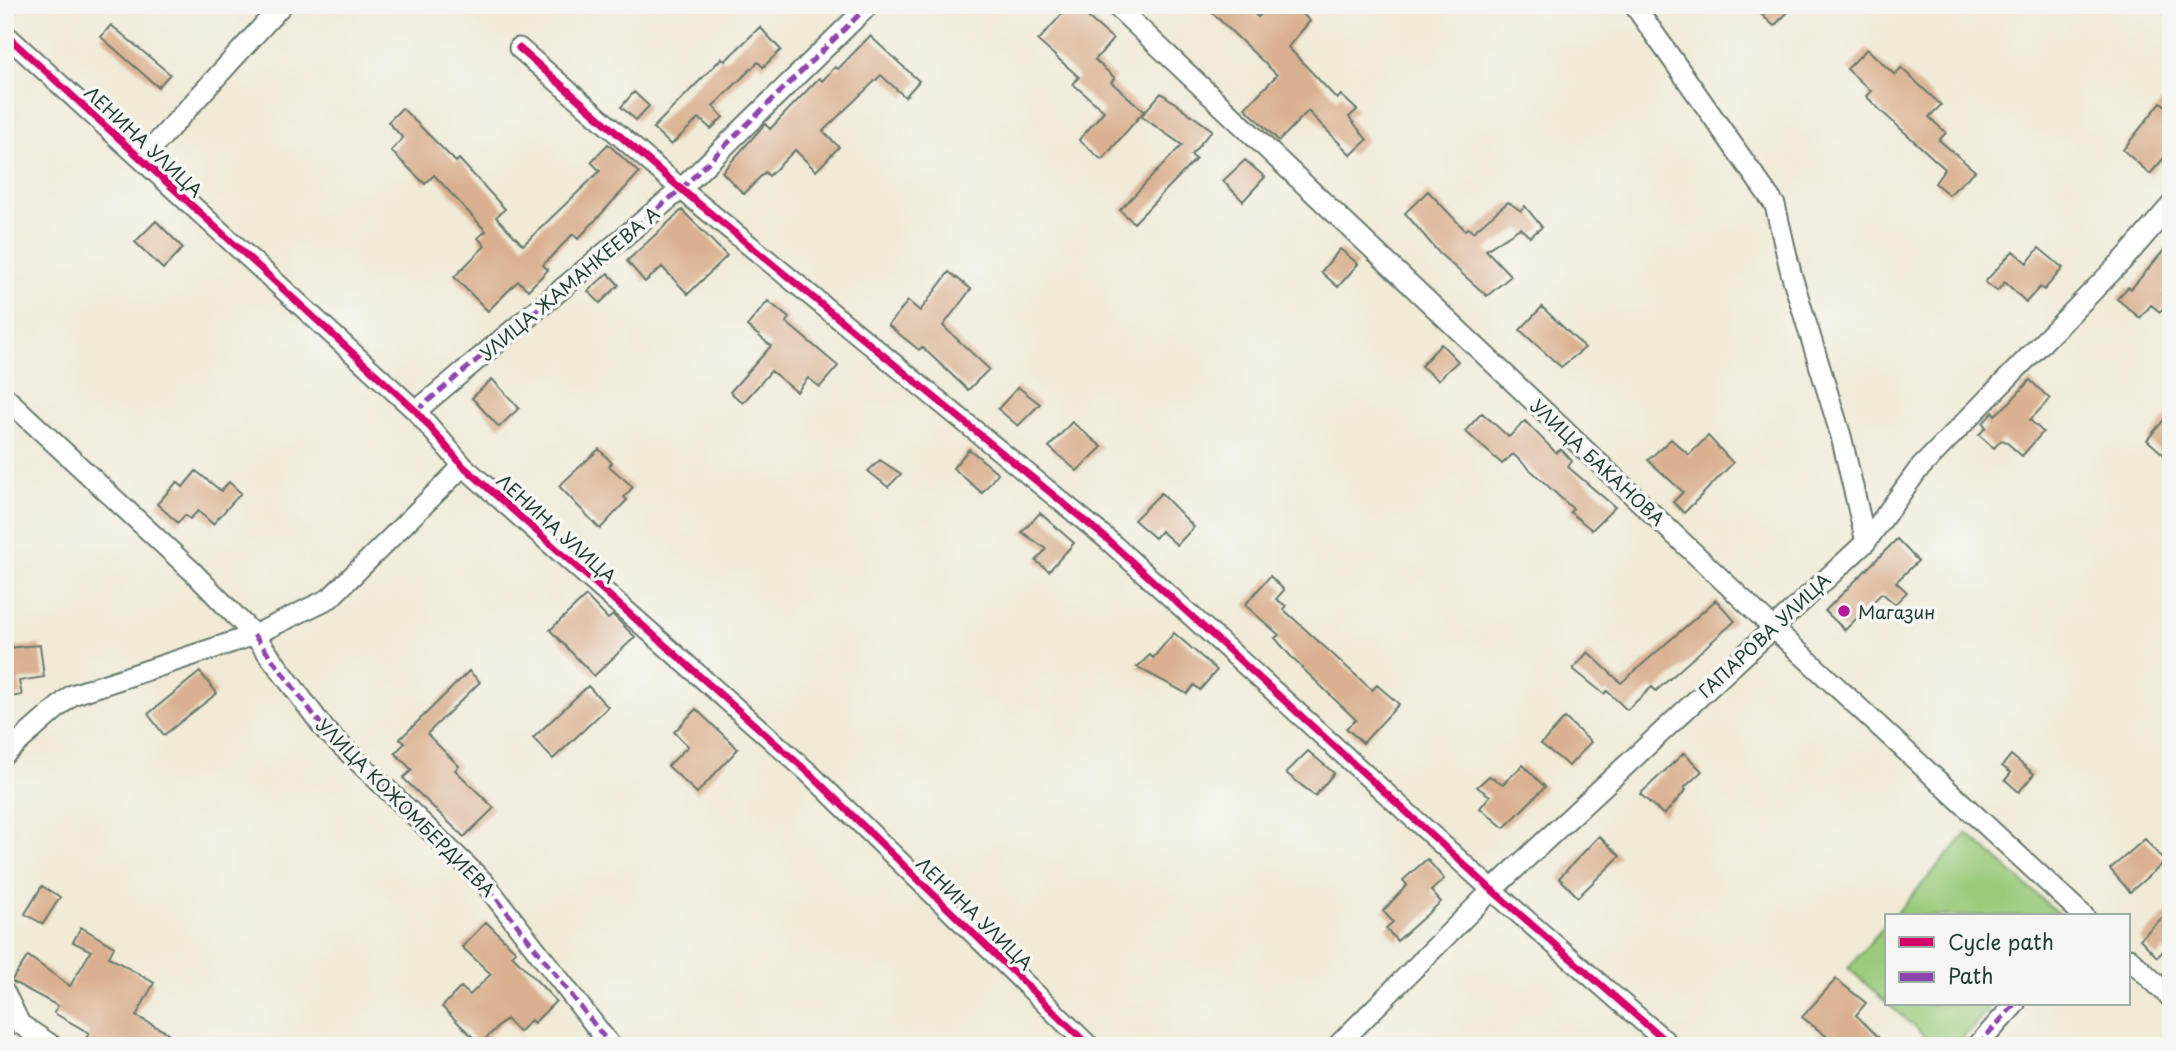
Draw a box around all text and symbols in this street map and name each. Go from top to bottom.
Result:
street label: ЛЕНИНА УЛИЦА [79,79,209,203]
street label: УЛИЦА ЖАМАНКЕЕВА А [473,200,665,366]
street label: УЛИЦА БАКАНОВА [1525,392,1671,532]
street label: ЛЕНИНА УЛИЦА [491,467,623,589]
street label: ГАПАРОВА УЛИЦА [1692,566,1836,704]
place label: Магазин [1858,598,1935,625]
marker: Магазин [1836,603,1852,619]
street label: УЛИЦА КОЖОМБЕРДИЕВА [311,712,501,902]
street label: ЛЕНИНА УЛИЦА [911,850,1039,976]
legend [1885,914,2130,1006]
text: Cycle path [1948,925,2054,957]
text: Path [1948,959,1993,991]

